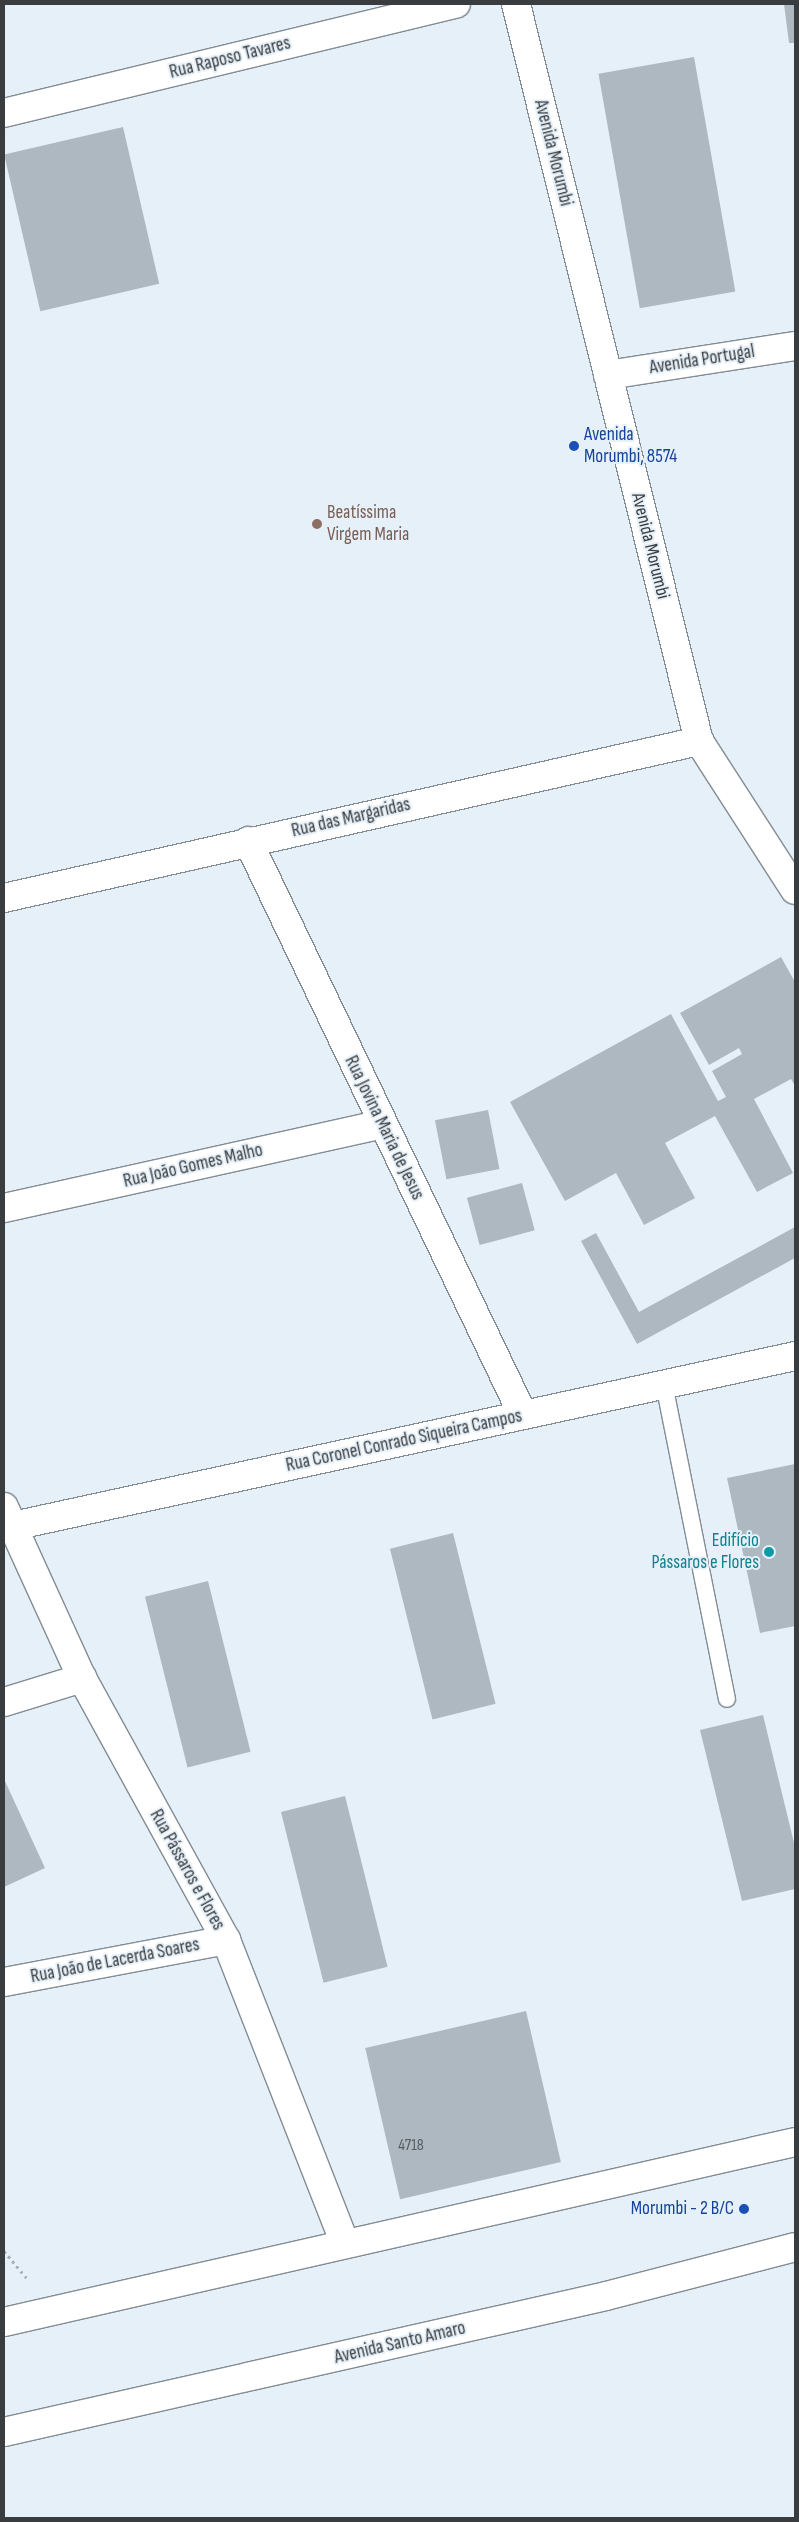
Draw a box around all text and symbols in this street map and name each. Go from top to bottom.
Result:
street label: Rua Raposo Tavares [167,32,293,84]
street label: Avenida Morumbi [529,97,577,209]
street label: Avenida Portugal [648,340,756,380]
place label: Avenida Morumbi, 8574 [584,424,677,468]
marker: Avenida Morumbi, 8574 [568,440,580,452]
street label: Avenida Morumbi [626,490,674,602]
place label: Beatíssima Virgem Maria [327,502,409,546]
marker: Beatíssima Virgem Maria [311,518,323,530]
street label: Rua das Margaridas [289,793,413,843]
street label: Rua Jovina Maria de Jesus [339,1052,429,1204]
street label: Rua João Gomes Malho [121,1139,265,1193]
street label: Rua Coronel Conrado Siqueira Campos [284,1405,524,1477]
place label: Edifício Pássaros e Flores [651,1530,759,1574]
marker: Edifício Pássaros e Flores [763,1546,775,1558]
street label: Rua Pássaros e Flores [144,1806,230,1934]
street label: Rua João de Lacerda Soares [29,1933,201,1989]
house number: 4718 [398,2136,424,2156]
place label: Morumbi - 2 B/C [631,2198,734,2220]
marker: Morumbi - 2 B/C [738,2203,750,2215]
street label: Avenida Santo Amaro [332,2317,468,2369]

